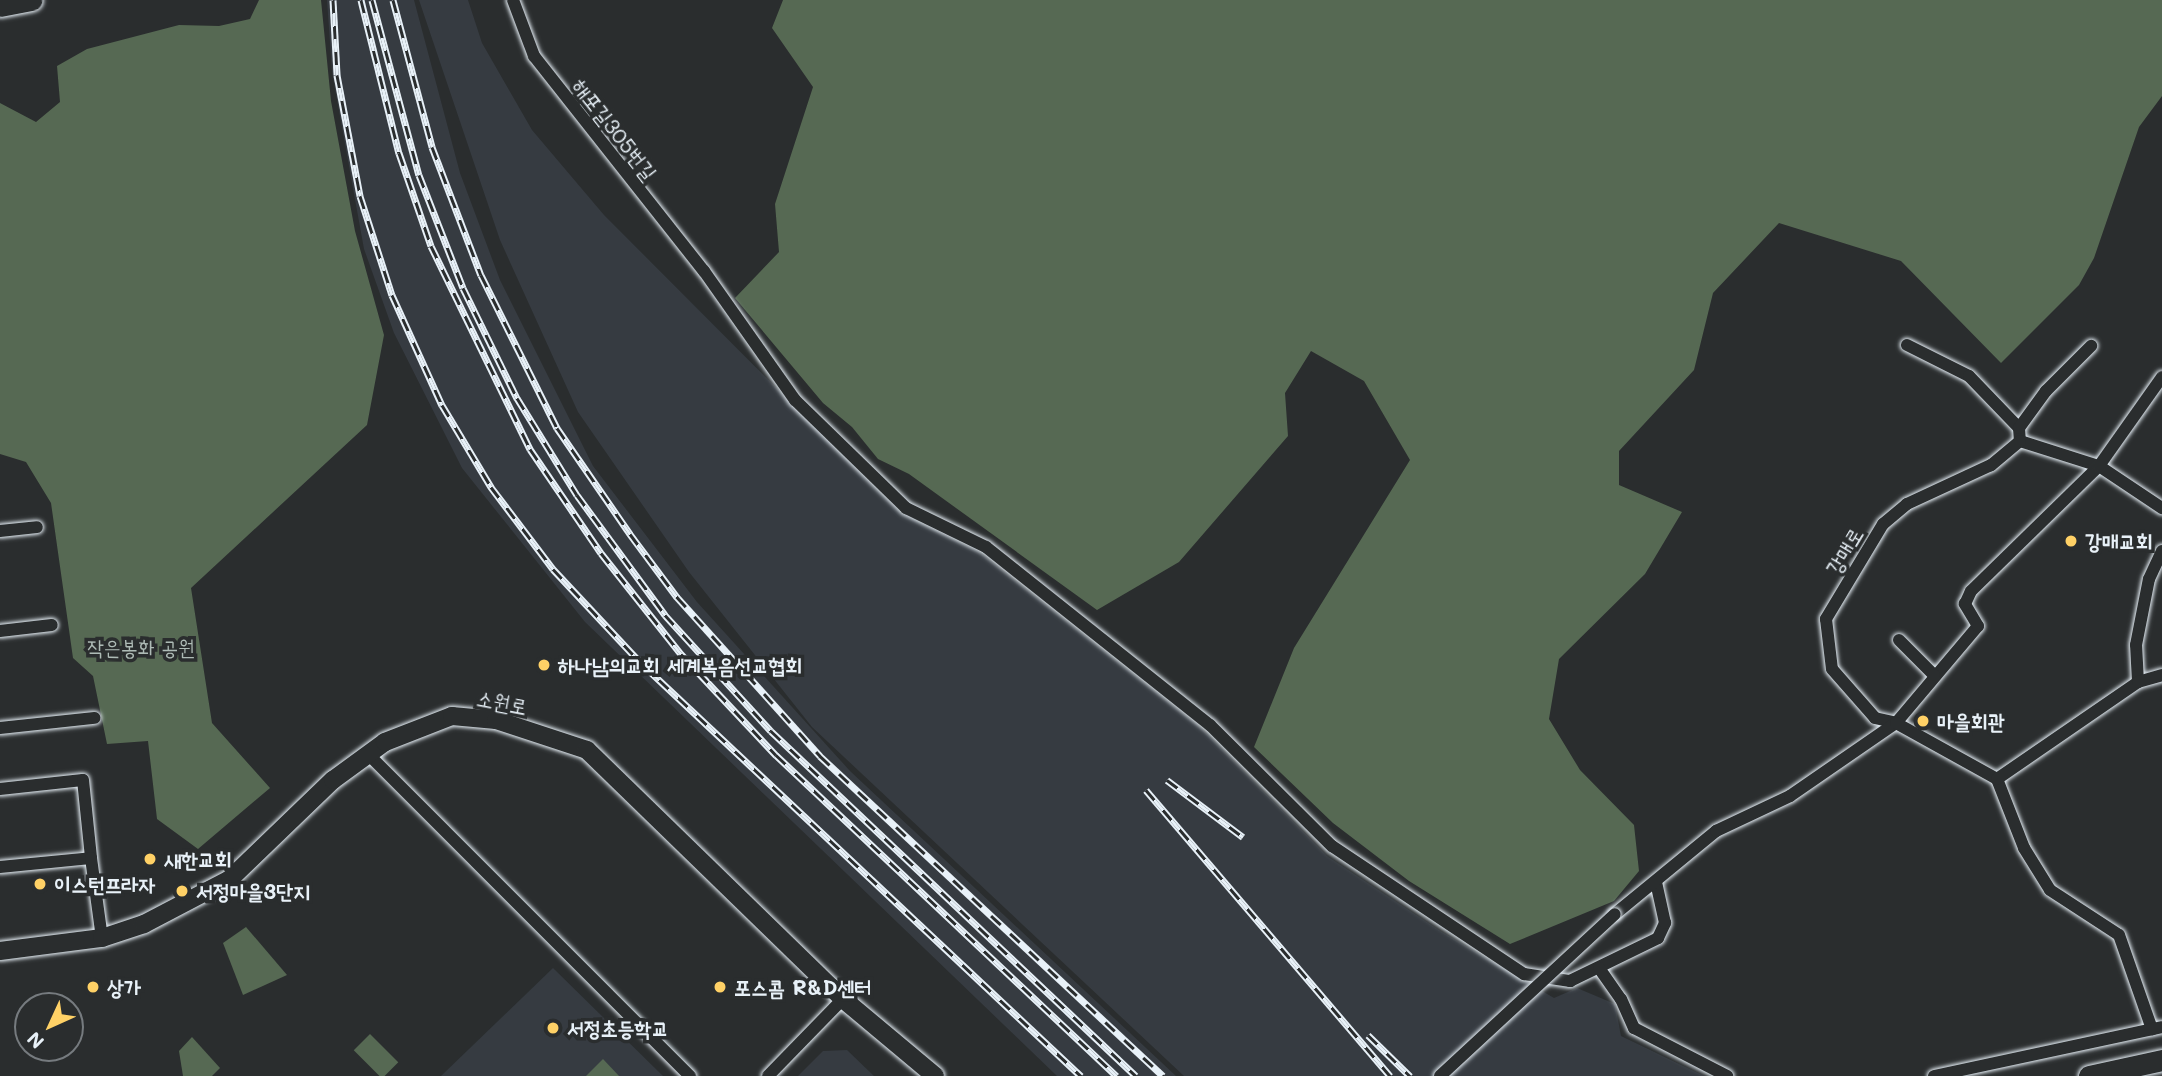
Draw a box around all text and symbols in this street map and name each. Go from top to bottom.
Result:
street label: 해포길305번길 [568,73,662,185]
street label: 강매로 [1820,523,1868,579]
place label: 강매교회 [2085,528,2153,554]
marker: 강매교회 [2063,533,2079,549]
park label: 작은봉화 공원 [87,634,195,660]
place label: 하나남의교회 세계복음선교협회 [558,652,802,678]
marker: 하나남의교회 세계복음선교협회 [536,657,552,673]
street label: 소원로 [475,685,529,719]
place label: 마을회관 [1937,708,2005,734]
marker: 마을회관 [1915,713,1931,729]
place label: 새한교회 [164,846,232,872]
marker: 새한교회 [142,851,158,867]
place label: 이스턴프라자 [54,871,155,897]
marker: 이스턴프라자 [32,876,48,892]
place label: 서정마을3단지 [196,878,310,904]
marker: 서정마을3단지 [174,883,190,899]
place label: 상가 [107,974,141,1000]
place label: 포스콤 R&D센터 [734,974,871,1000]
marker: 상가 [85,979,101,995]
marker: 포스콤 R&D센터 [712,979,728,995]
north arrow [14,992,84,1062]
place label: 서정초등학교 [567,1015,668,1041]
marker: 서정초등학교 [545,1020,561,1036]
text: N [21,1027,49,1055]

